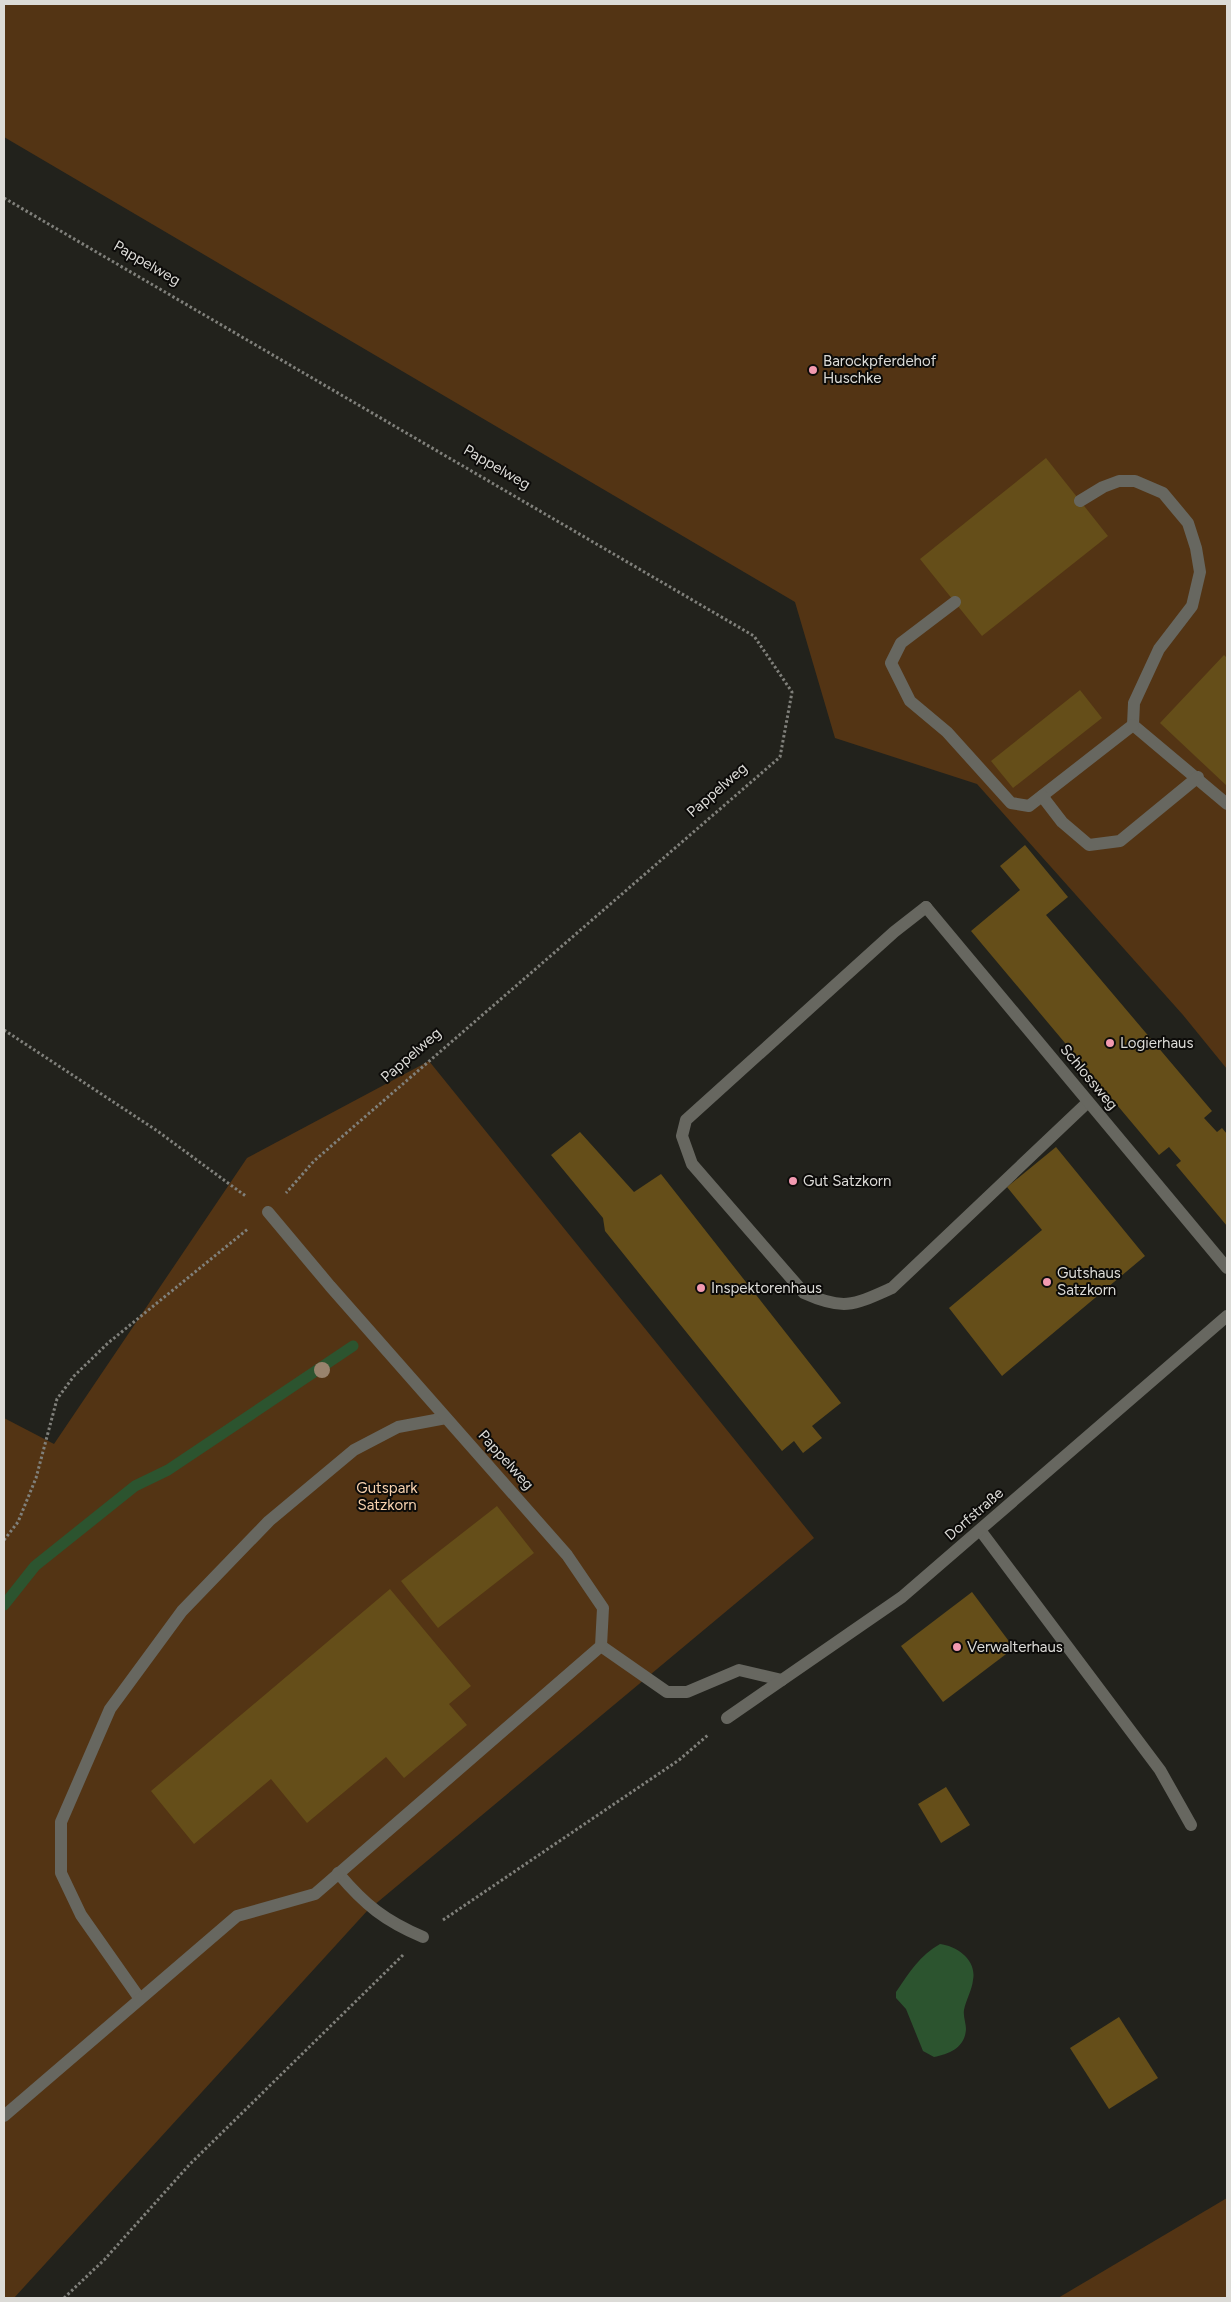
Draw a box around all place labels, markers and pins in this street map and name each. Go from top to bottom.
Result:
place label: Barockpferdehof Huschke [823,352,937,387]
marker: Barockpferdehof Huschke [807,364,819,376]
place label: Logierhaus [1120,1034,1193,1052]
marker: Logierhaus [1104,1037,1116,1049]
place label: Gut Satzkorn [803,1172,891,1190]
marker: Gut Satzkorn [787,1175,799,1187]
place label: Gutshaus Satzkorn [1057,1264,1121,1299]
marker: Gutshaus Satzkorn [1041,1276,1053,1288]
place label: Inspektorenhaus [711,1279,822,1297]
marker: Inspektorenhaus [695,1282,707,1294]
place label: Verwalterhaus [967,1638,1063,1656]
marker: Verwalterhaus [951,1641,963,1653]

